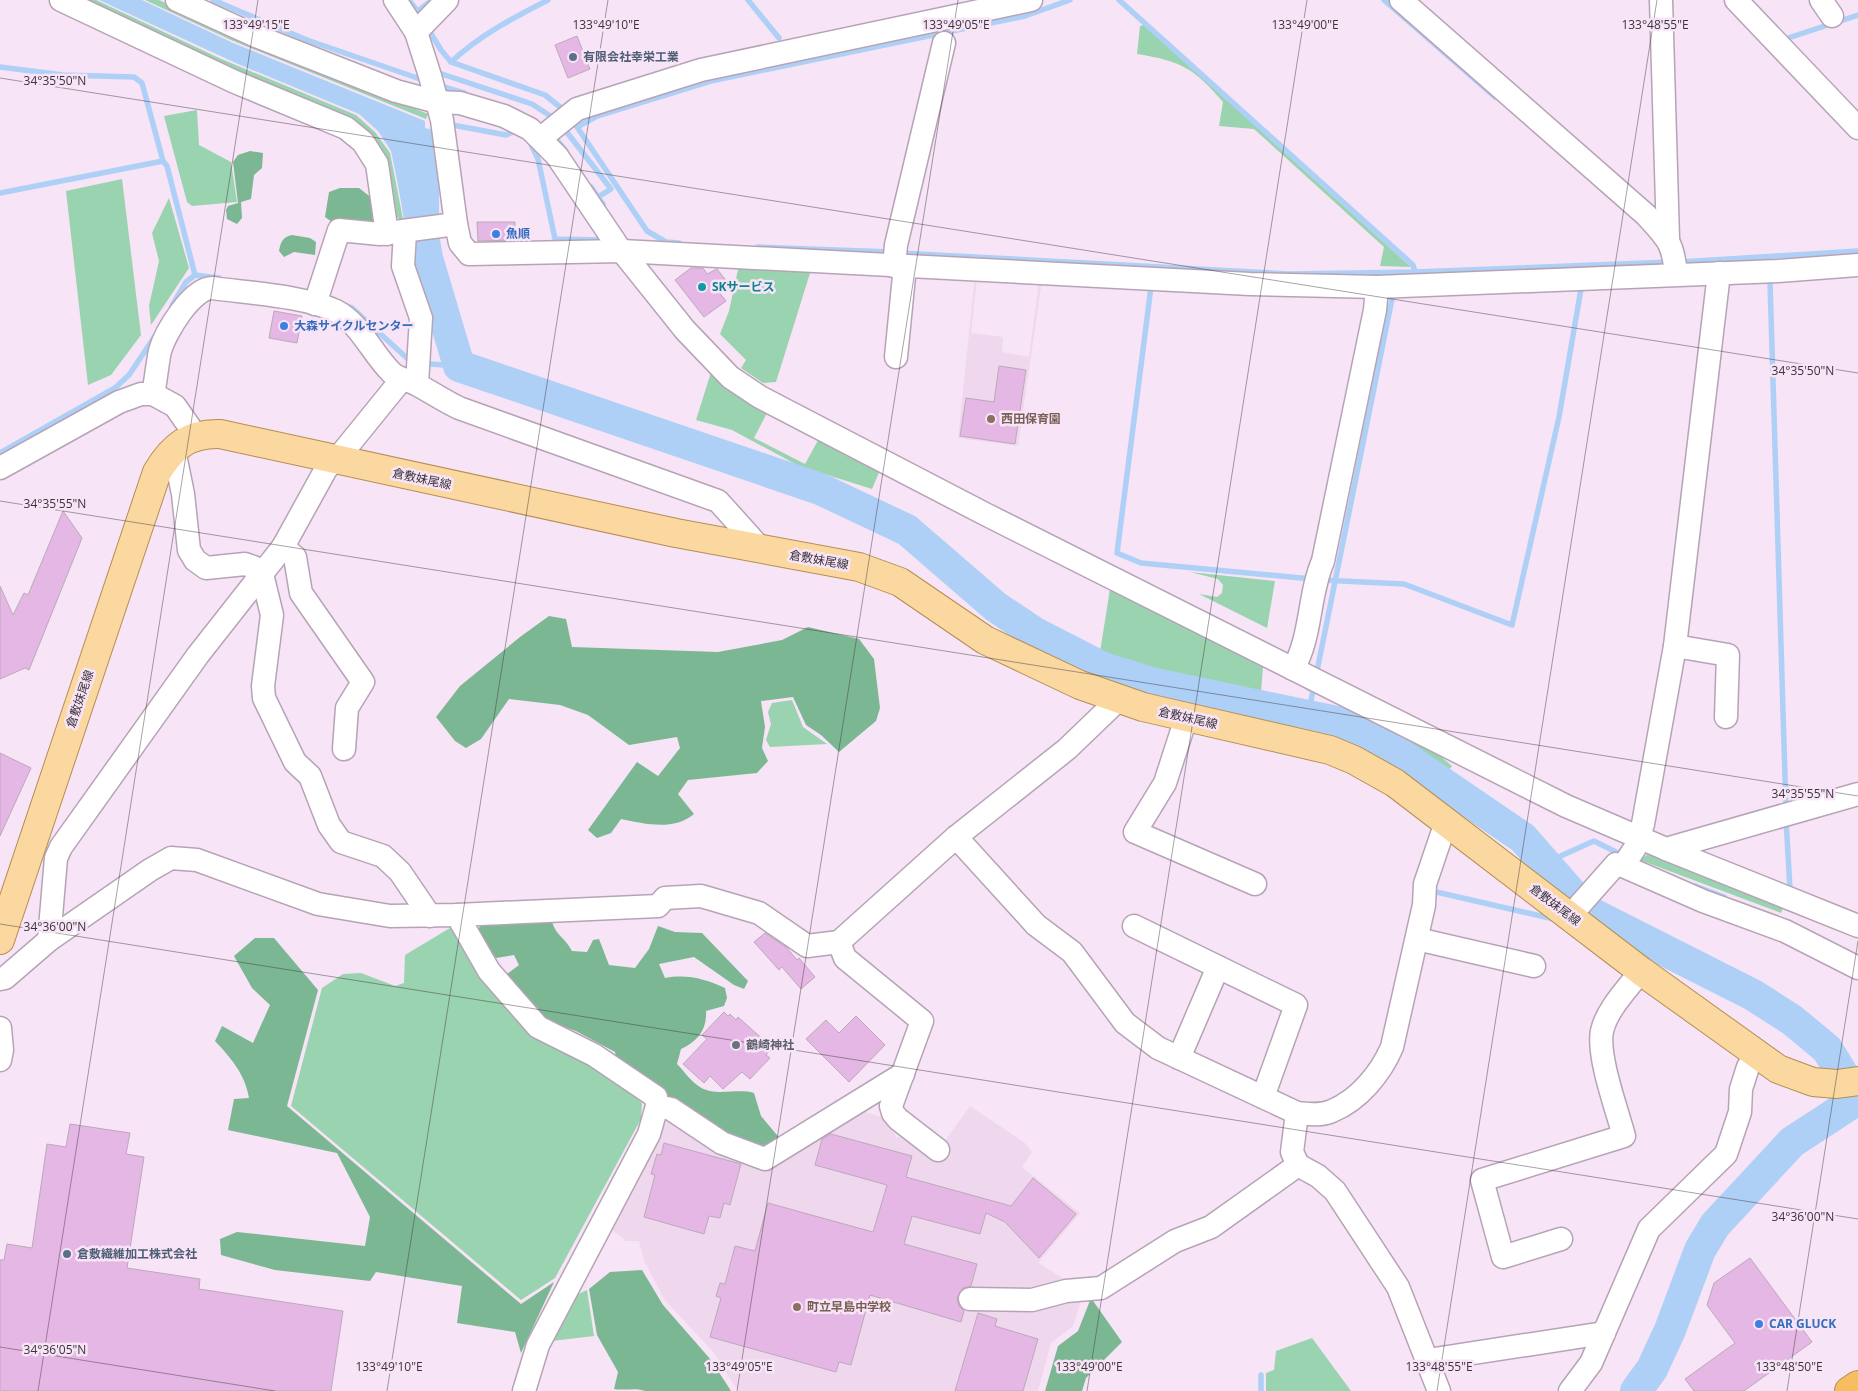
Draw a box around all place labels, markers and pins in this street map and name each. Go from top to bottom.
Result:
place label: 有限会社幸栄工業 [583,48,679,65]
marker: 有限会社幸栄工業 [567,51,579,63]
place label: 魚順 [506,225,530,242]
marker: 魚順 [490,228,502,240]
place label: SKサービス [712,278,775,295]
marker: SKサービス [696,281,708,293]
place label: 大森サイクルセンター [294,317,413,334]
marker: 大森サイクルセンター [278,320,290,332]
place label: 西田保育園 [1001,410,1061,427]
marker: 西田保育園 [985,413,997,425]
place label: 鶴崎神社 [746,1036,794,1053]
marker: 鶴崎神社 [730,1039,742,1051]
place label: 倉敷繊維加工株式会社 [77,1245,197,1262]
marker: 倉敷繊維加工株式会社 [61,1248,73,1260]
place label: 町立早島中学校 [807,1298,891,1315]
marker: 町立早島中学校 [791,1301,803,1313]
place label: CAR GLUCK [1769,1315,1836,1332]
marker: CAR GLUCK [1753,1318,1765,1330]

